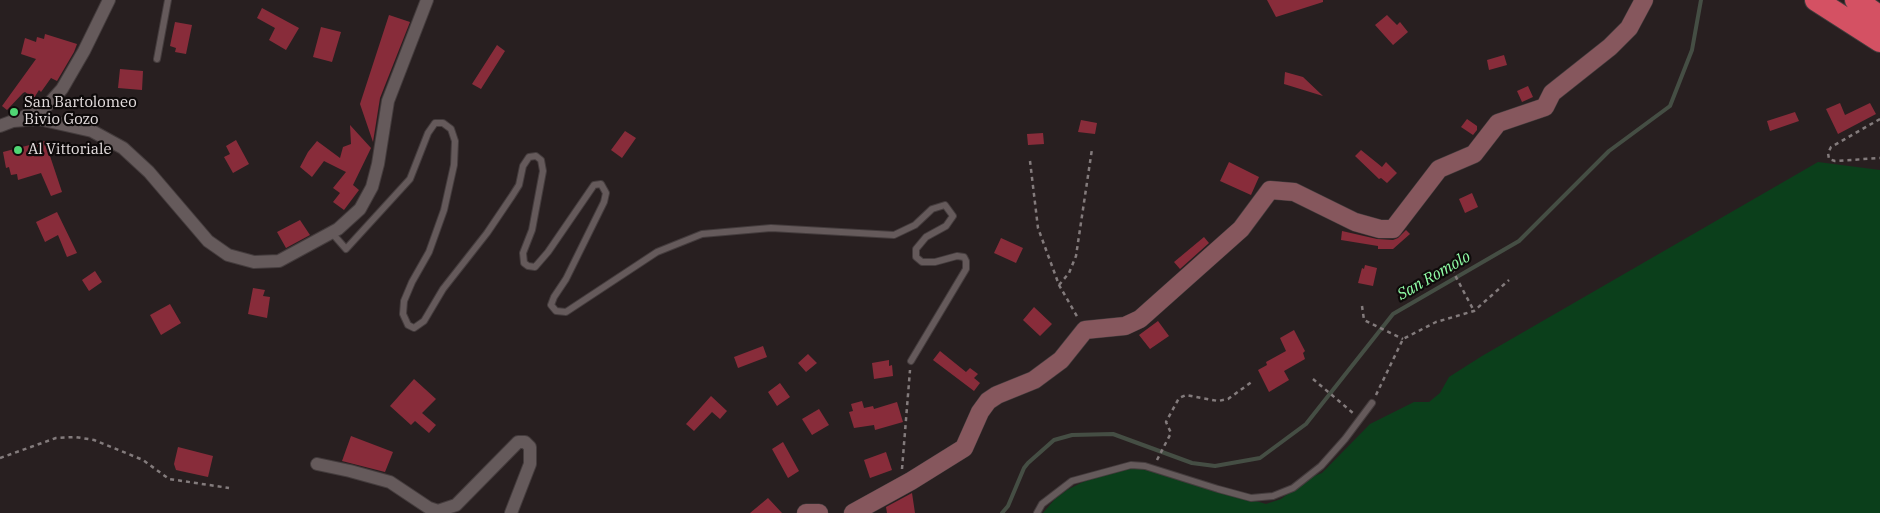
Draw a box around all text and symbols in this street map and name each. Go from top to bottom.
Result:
place label: San Bartolomeo Bivio Gozo [24,94,137,129]
marker: San Bartolomeo Bivio Gozo [8,106,20,118]
place label: Al Vittoriale [28,141,112,159]
marker: Al Vittoriale [12,144,24,156]
water label: San Romolo [1394,247,1474,305]

